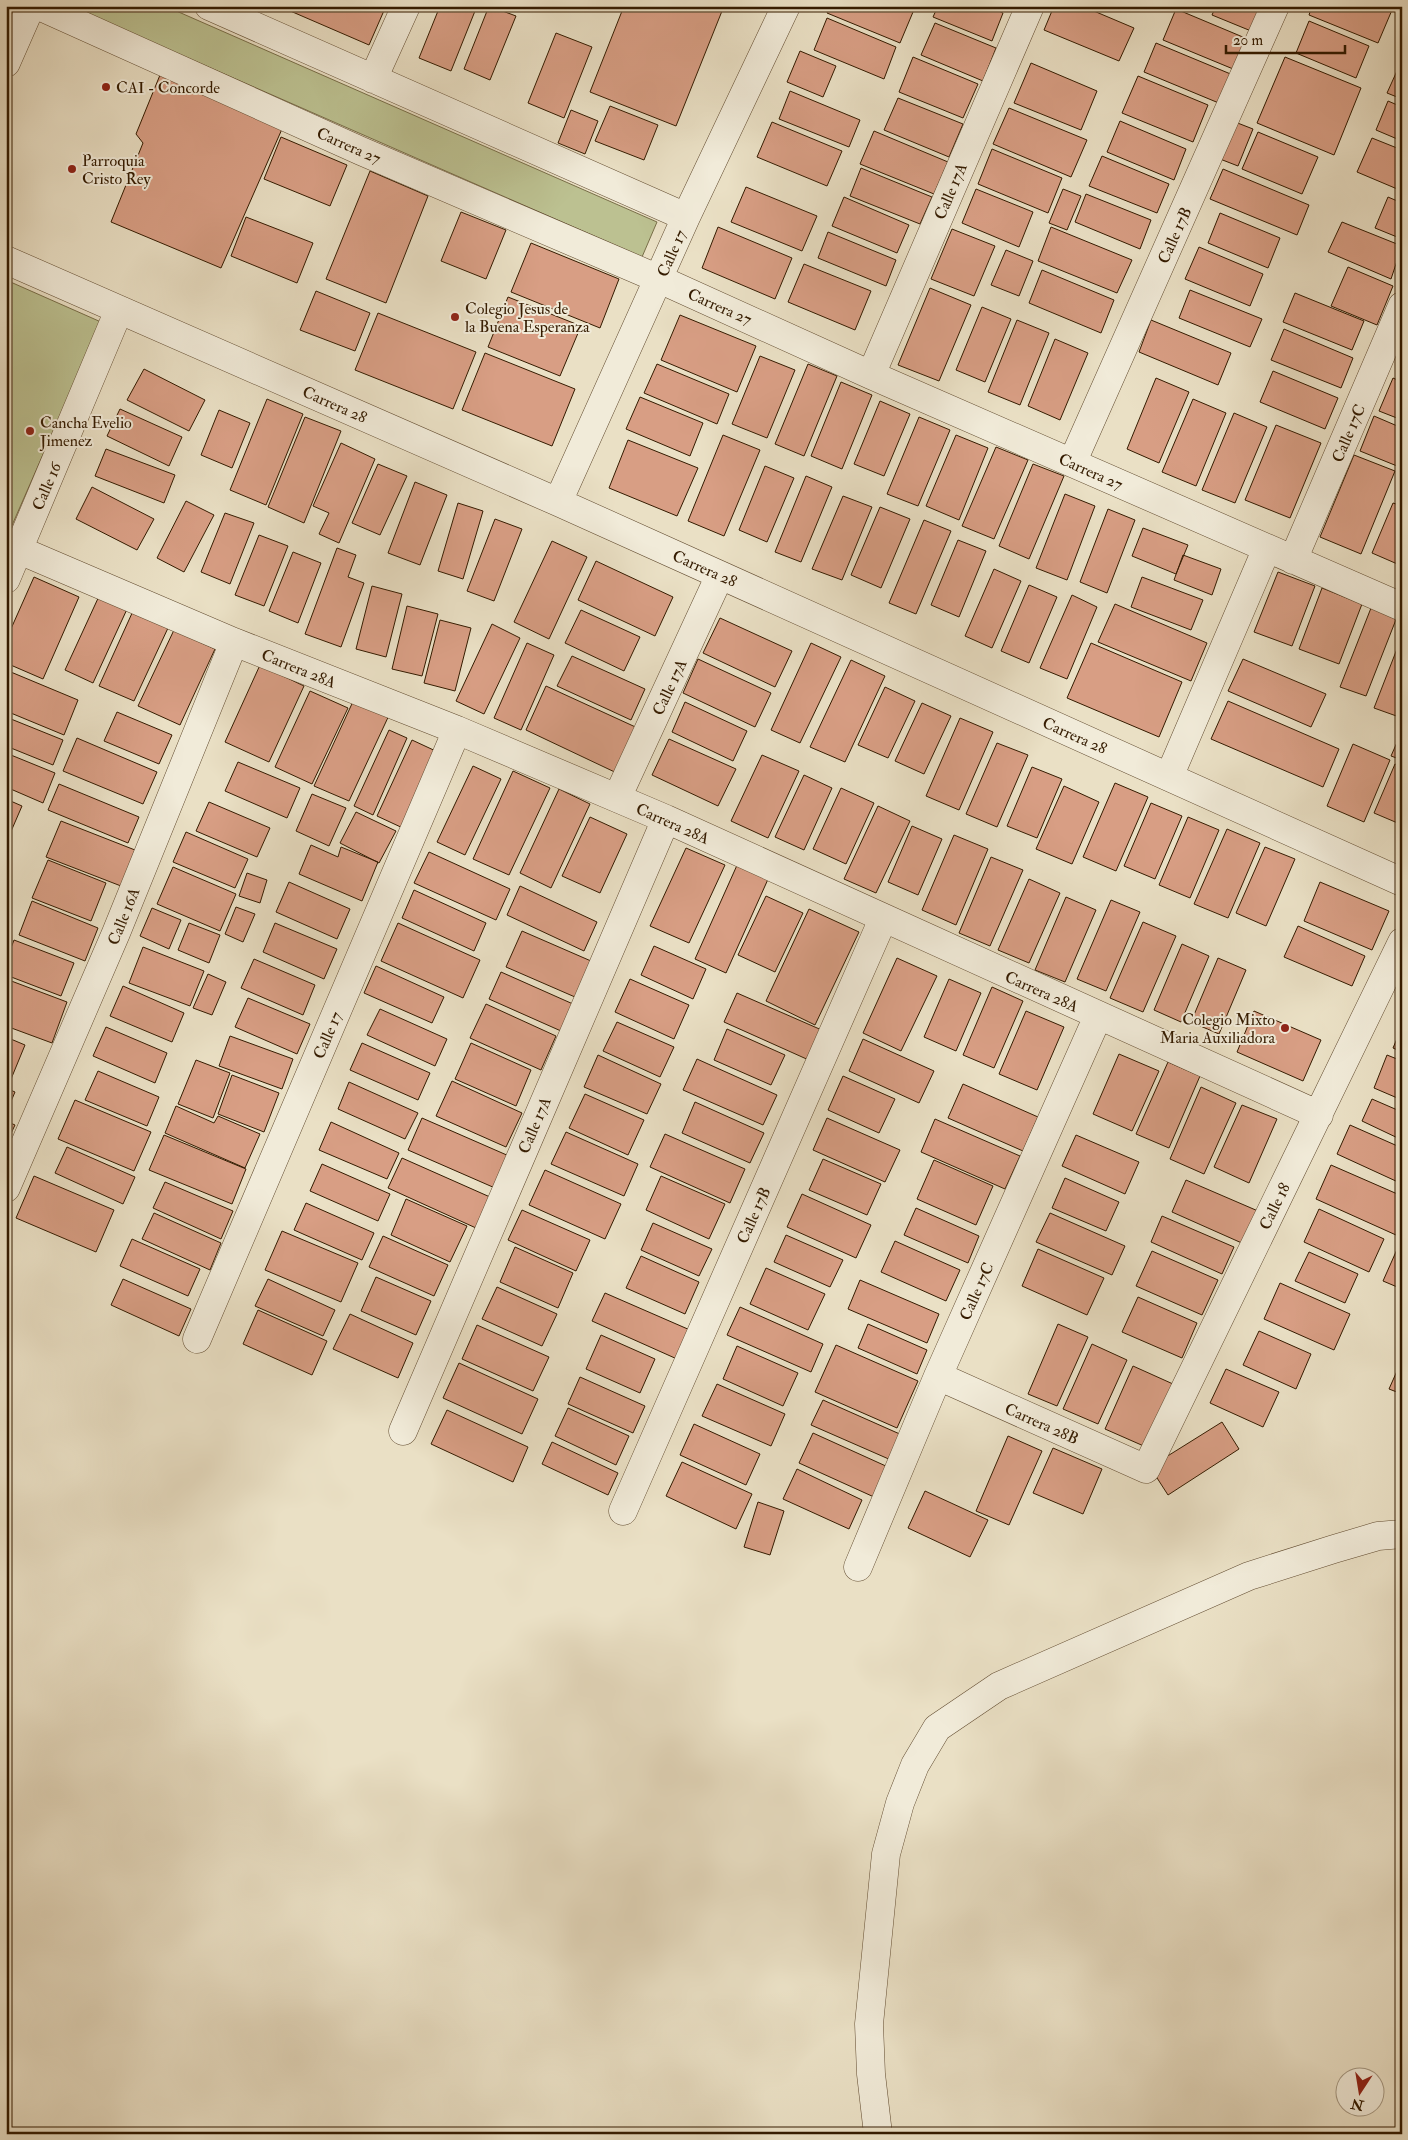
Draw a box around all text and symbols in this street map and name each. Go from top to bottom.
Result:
scale bar [1226,22,1344,54]
text: 20 m [1233,31,1263,50]
place label: CAI - Concorde [116,78,220,98]
marker: CAI - Concorde [100,81,112,93]
street label: Carrera 27 [313,123,384,169]
place label: Parroquia Cristo Rey [82,151,151,189]
street label: Calle 17A [930,160,972,223]
marker: Parroquia Cristo Rey [66,163,78,175]
street label: Calle 17B [1154,204,1196,267]
street label: Calle 17 [653,226,691,280]
street label: Carrera 27 [684,284,755,330]
place label: Colegio Jesus de la Buena Esperanza [465,299,590,338]
marker: Colegio Jesus de la Buena Esperanza [449,311,461,323]
street label: Carrera 28 [299,382,370,428]
street label: Calle 17C [1328,401,1370,465]
place label: Cancha Evelio Jimenez [39,413,132,452]
marker: Cancha Evelio Jimenez [24,425,36,437]
street label: Carrera 27 [1055,449,1126,495]
street label: Calle 16 [28,459,66,513]
street label: Carrera 28 [669,546,740,592]
street label: Carrera 28A [258,645,339,693]
street label: Calle 17A [648,656,692,719]
street label: Carrera 28 [1039,713,1110,759]
street label: Carrera 28A [633,799,713,849]
street label: Calle 16A [103,885,144,948]
street label: Carrera 28A [1002,967,1082,1017]
street label: Calle 17 [309,1008,347,1062]
place label: Colegio Mixto Maria Auxiliadora [1160,1010,1275,1048]
marker: Colegio Mixto Maria Auxiliadora [1279,1022,1291,1034]
street label: Calle 17A [514,1094,556,1157]
street label: Calle 18 [1255,1179,1295,1233]
street label: Calle 17B [733,1184,775,1247]
street label: Calle 17C [955,1259,998,1323]
street label: Carrera 28B [1002,1399,1082,1449]
north arrow [1336,2068,1386,2118]
text: N [1349,2095,1366,2114]

